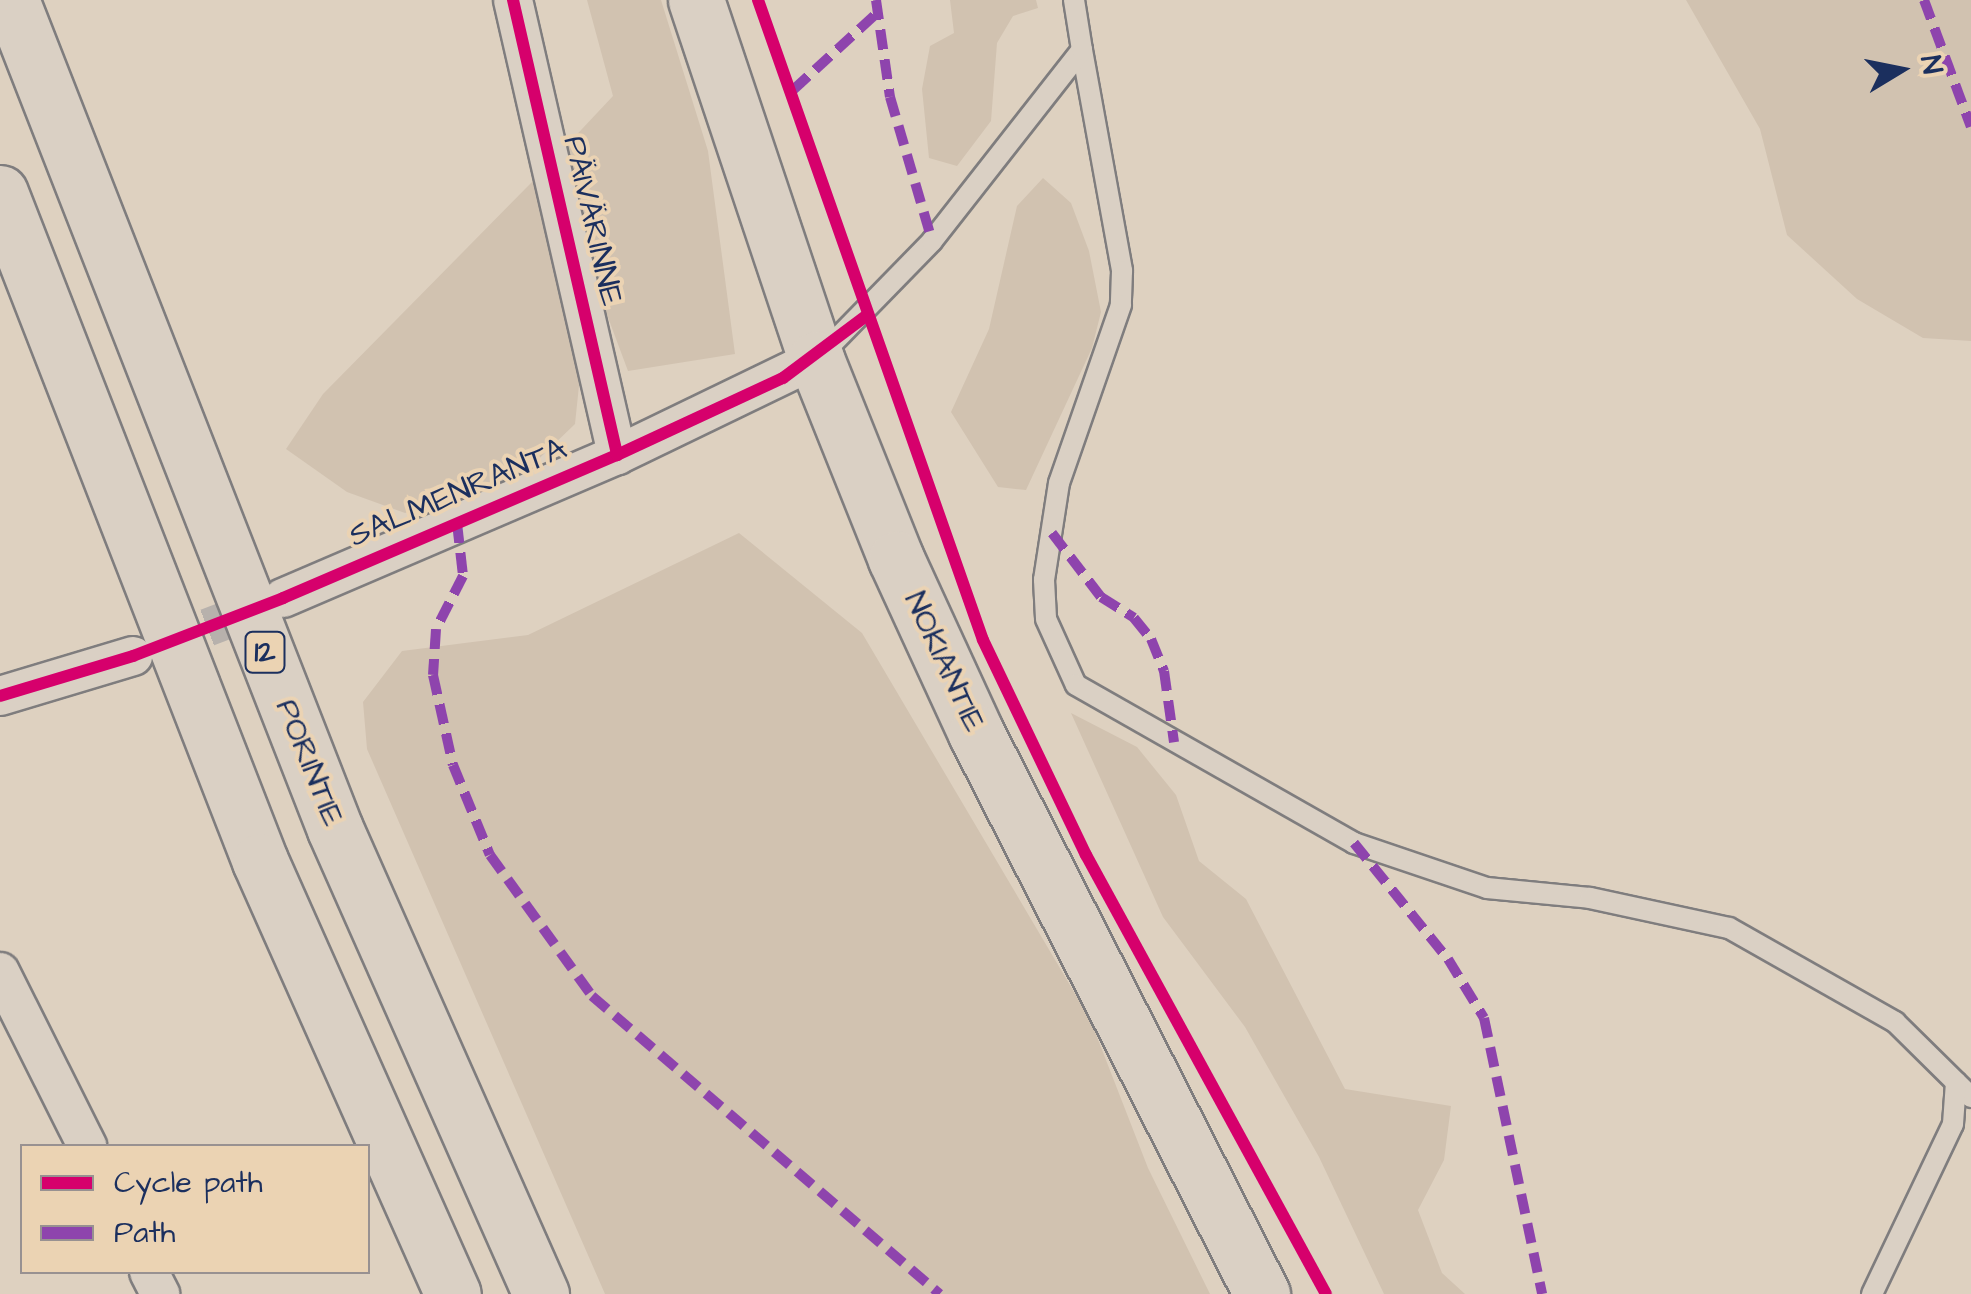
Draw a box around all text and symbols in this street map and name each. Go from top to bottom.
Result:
north arrow [1851,20,1951,120]
text: N [1910,53,1952,77]
street label: PÄIVÄRINNE [554,132,630,310]
street label: SALMENRANTA [343,430,573,556]
street label: NOKIANTIE [895,586,993,738]
road number: 12 [242,627,288,677]
street label: PORINTIE [266,694,352,832]
legend [20,1144,370,1274]
text: Cycle path [114,1162,263,1204]
text: Path [114,1212,175,1254]

